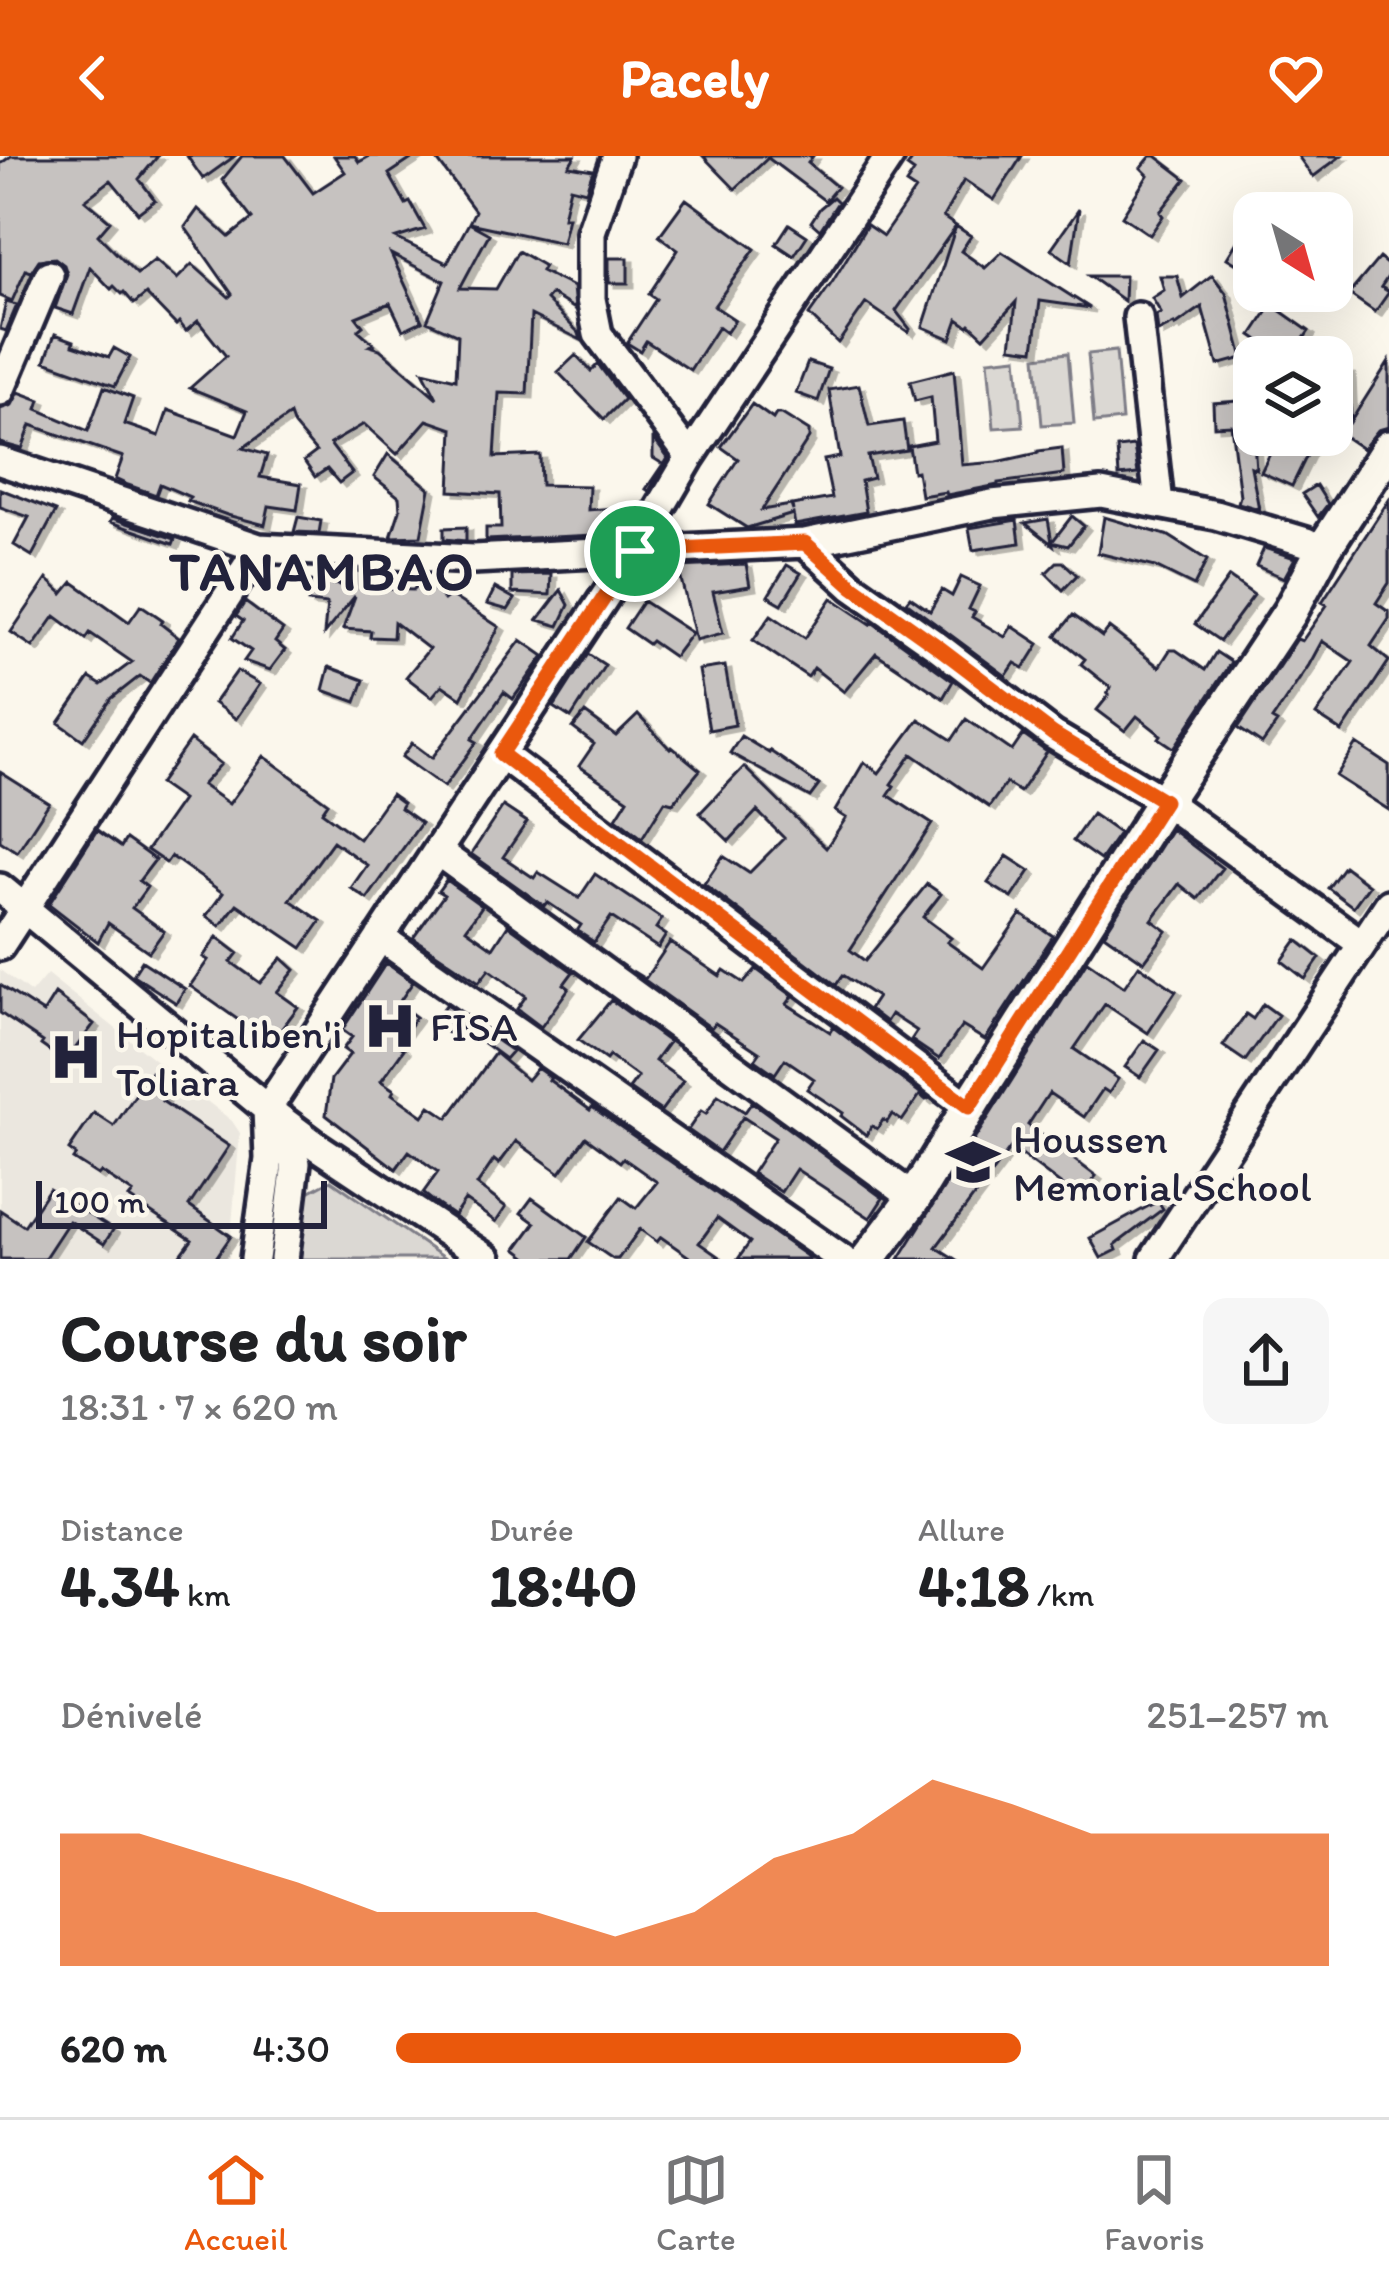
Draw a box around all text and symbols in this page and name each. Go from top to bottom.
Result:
icon: back [60,45,126,111]
icon: heart [1263,45,1329,111]
text: Pacely [620,46,769,111]
north arrow [1233,192,1353,312]
map controls [1233,192,1353,456]
button: layers [1233,336,1353,456]
pin [584,500,686,602]
icon: arrive [602,518,668,584]
district label: TANAMBAO [168,539,477,604]
hospital icon: FISA [361,997,419,1055]
place label: FISA [430,1001,518,1052]
place label: Hopitaliben'i Toliara [116,1008,342,1107]
hospital icon: Hopitaliben'i Toliara [47,1028,105,1086]
place label: Houssen Memorial School [1013,1113,1312,1212]
school or university icon: Houssen Memorial School [944,1133,1002,1191]
scale bar [36,1175,327,1228]
text: 100 m [54,1182,145,1221]
text: Course du soir [60,1298,466,1378]
button: share [1203,1298,1329,1424]
text: 18:31 · 7 × 620 m [60,1383,338,1430]
text: Distance [60,1510,184,1549]
text: Durée [489,1510,574,1549]
text: Allure [918,1510,1005,1549]
text: 4.34 [60,1549,180,1621]
text: 18:40 [489,1549,637,1621]
text: 4:18 [918,1549,1029,1621]
text: km [180,1575,231,1614]
text: /km [1029,1575,1094,1614]
text: Dénivelé [60,1691,203,1738]
text: 251–257 m [1146,1691,1329,1738]
text: 620 m [60,2025,167,2072]
text: 4:30 [252,2025,330,2072]
tab: Accueil [184,2147,288,2258]
tab: Carte [656,2147,736,2258]
tab: Favoris [1104,2147,1205,2258]

